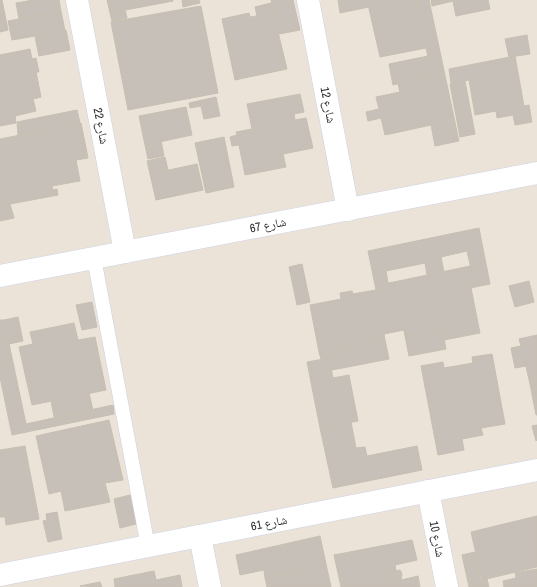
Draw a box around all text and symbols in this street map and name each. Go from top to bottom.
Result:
street label: شارع 12 [317,86,339,125]
street label: شارع 22 [90,107,112,146]
street label: شارع 67 [249,214,288,236]
street label: شارع 61 [250,512,289,534]
street label: شارع 10 [426,520,448,559]

